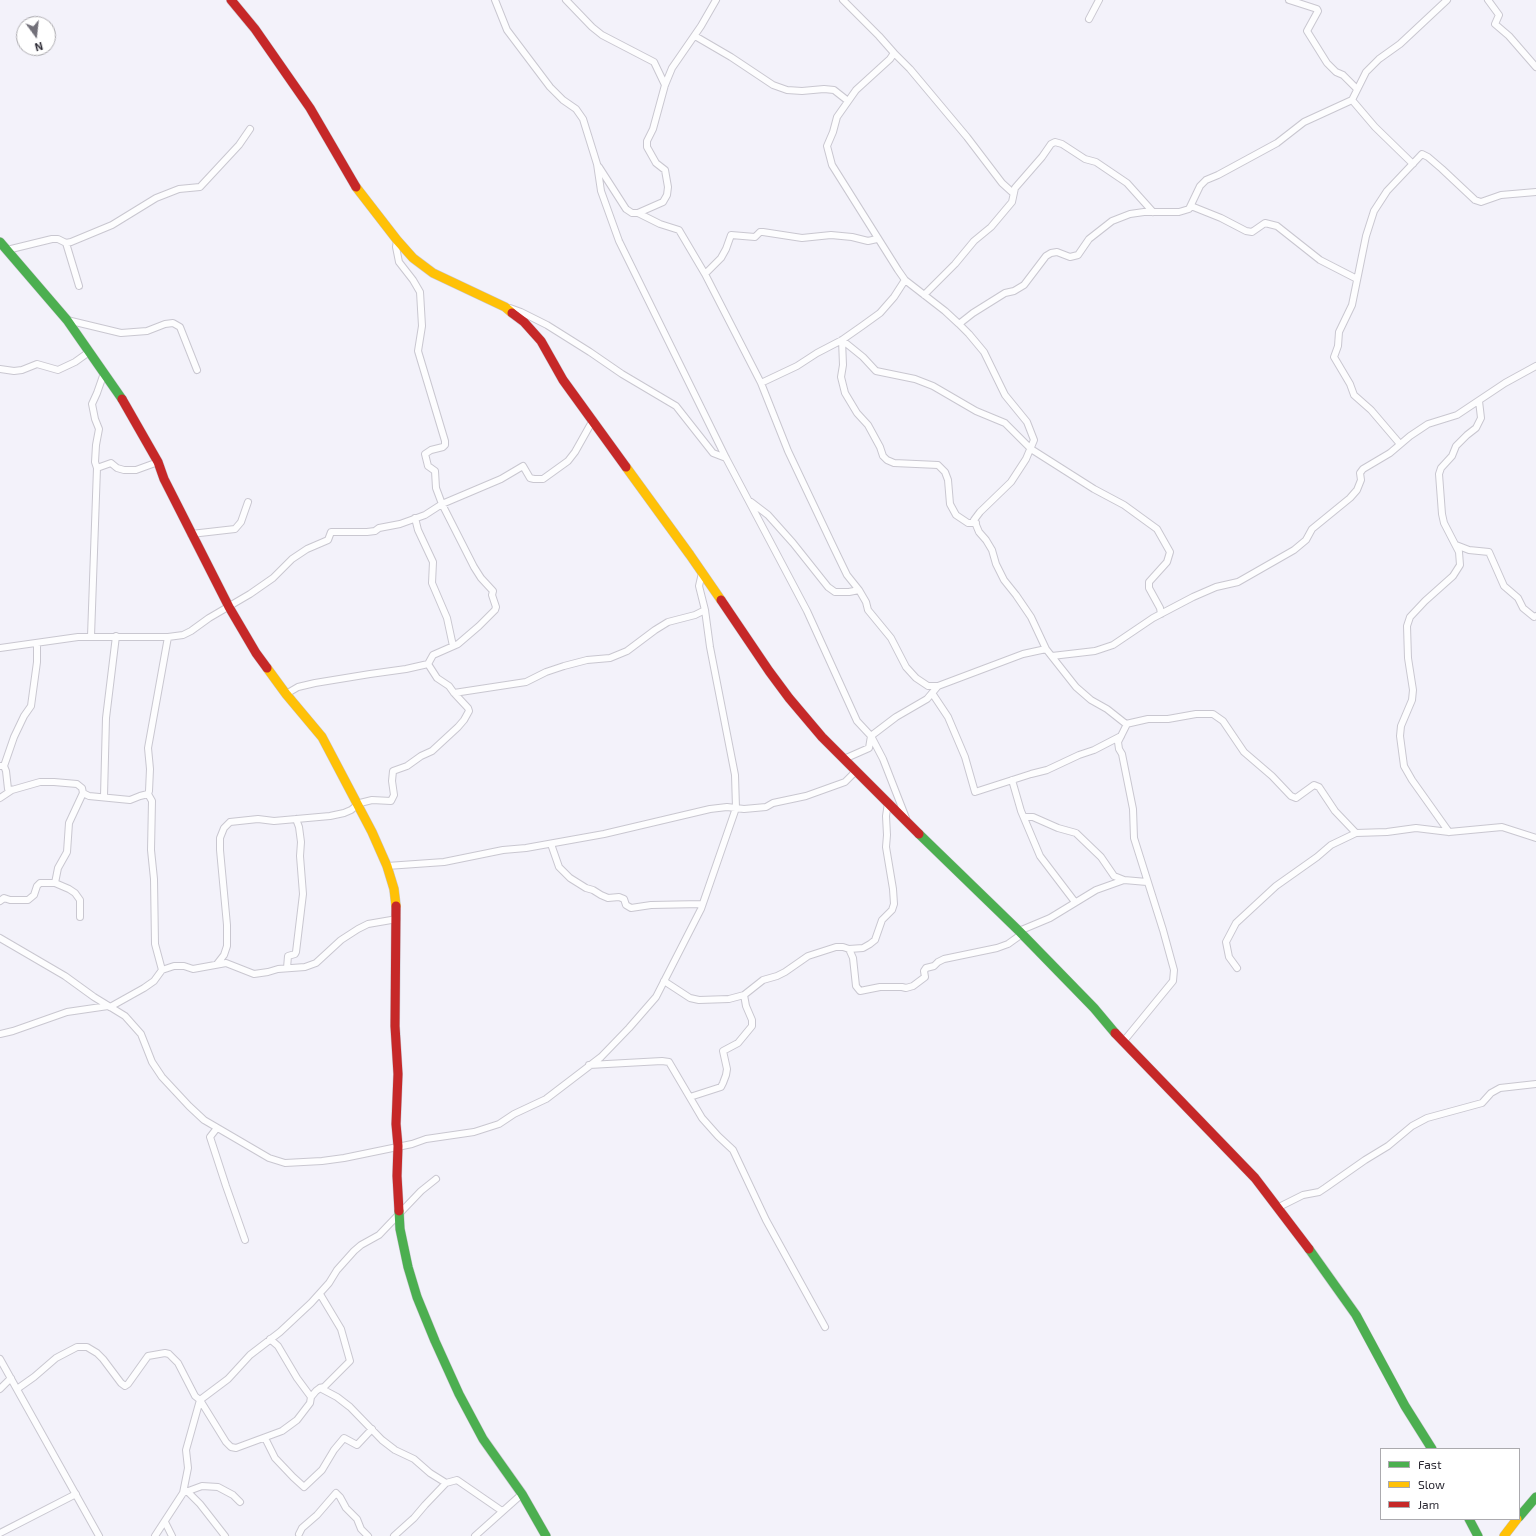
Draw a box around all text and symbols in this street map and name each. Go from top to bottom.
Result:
north arrow [16,16,56,56]
text: N [33,40,45,54]
legend [1380,1448,1520,1520]
text: Fast [1418,1457,1441,1471]
text: Slow [1418,1477,1445,1491]
text: Jam [1418,1497,1439,1511]

